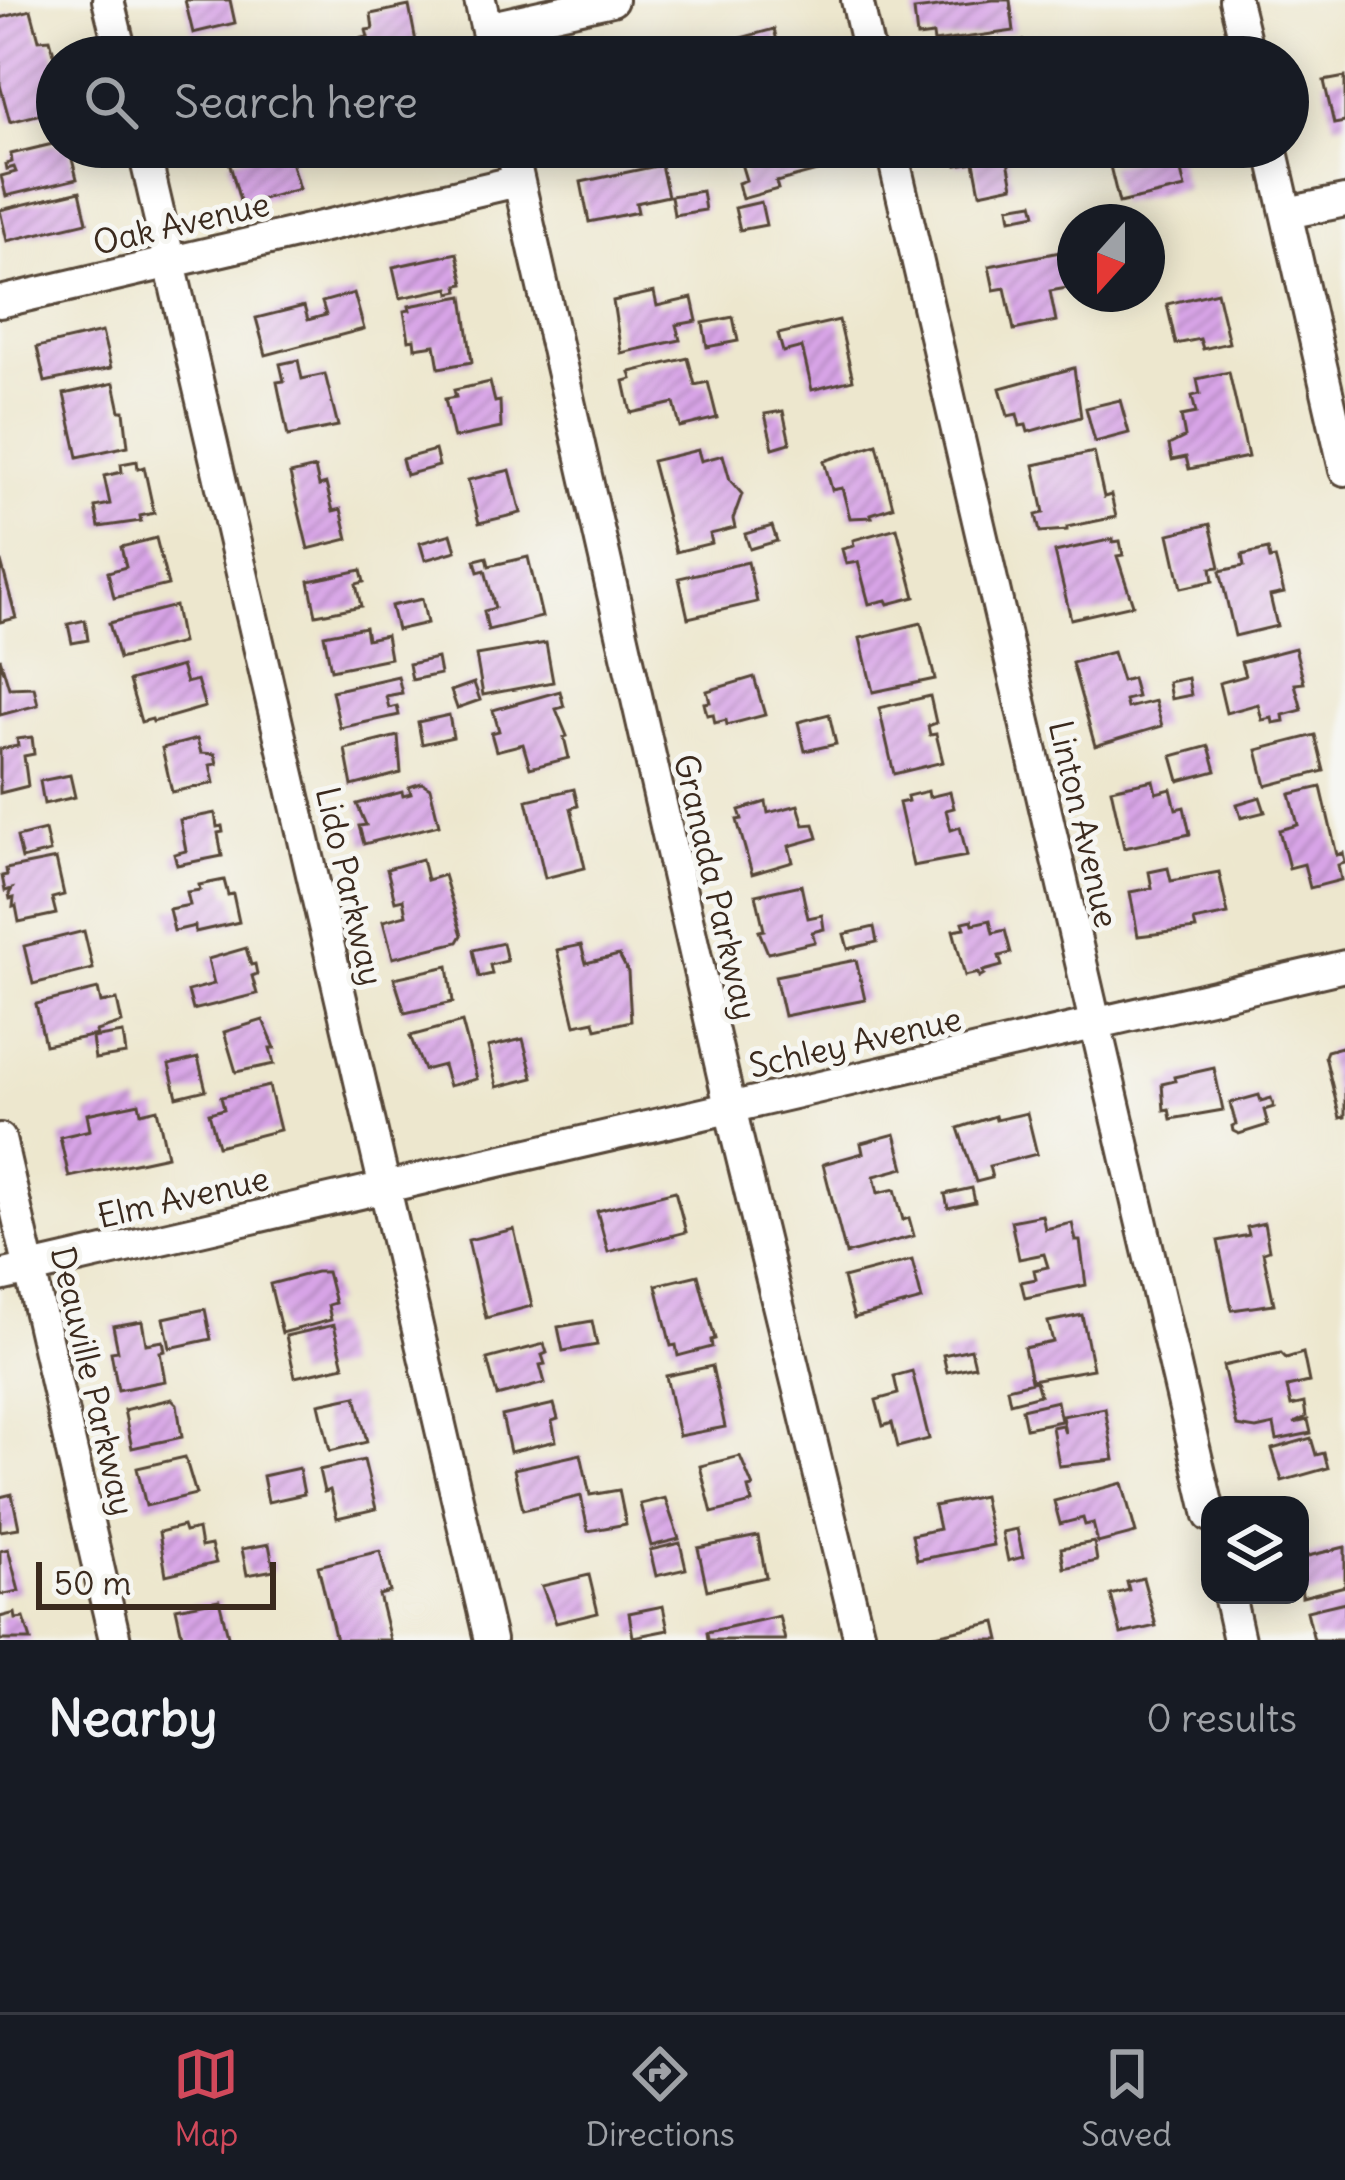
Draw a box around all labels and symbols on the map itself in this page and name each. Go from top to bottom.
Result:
street label: Oak Avenue [89,182,273,264]
north arrow [1057,204,1165,312]
street label: Linton Avenue [1040,716,1128,932]
street label: Granada Parkway [665,750,767,1024]
street label: Lido Parkway [307,783,393,989]
street label: Schley Avenue [745,997,965,1087]
street label: Elm Avenue [93,1157,273,1237]
street label: Deauville Parkway [42,1243,144,1519]
scale bar [36,1556,276,1609]

